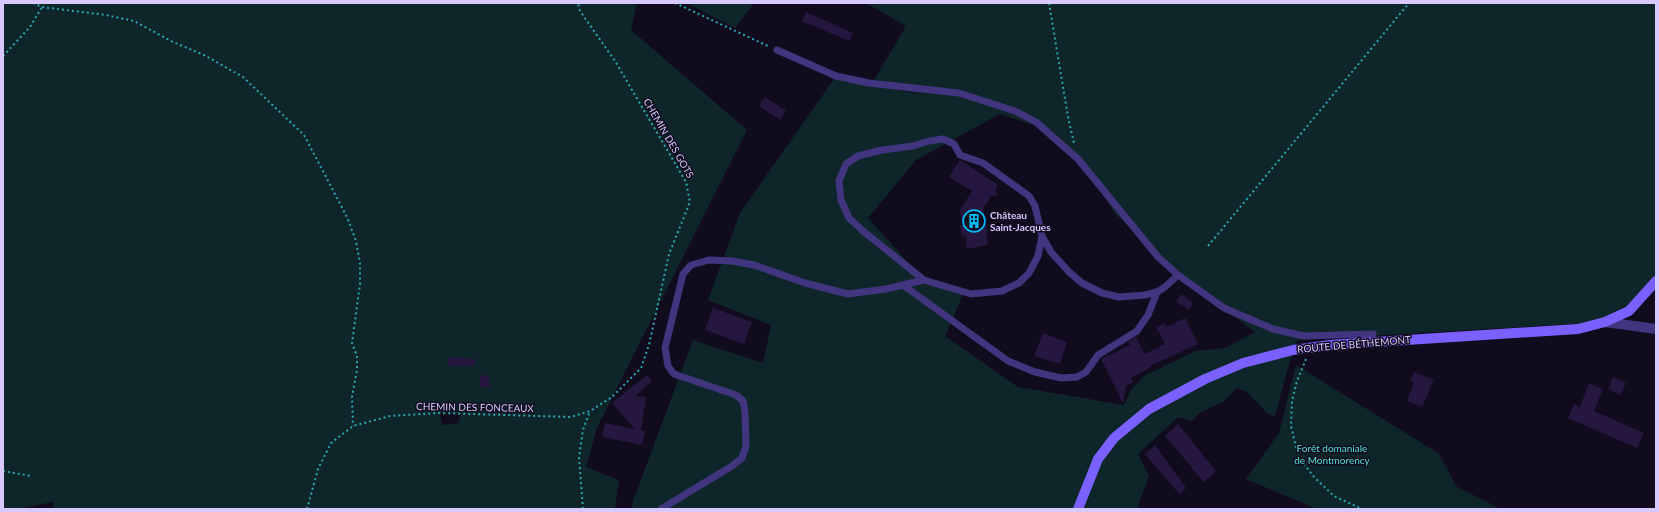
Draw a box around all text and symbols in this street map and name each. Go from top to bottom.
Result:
street label: CHEMIN DES GOTS [641,96,697,180]
building icon: Château Saint-Jacques [961,208,987,234]
place label: Château Saint-Jacques [990,209,1051,233]
street label: ROUTE DE BÉTHEMONT [1297,333,1411,355]
street label: CHEMIN DES FONCEAUX [416,400,535,414]
park label: Forêt domaniale de Montmorency [1294,442,1371,466]

